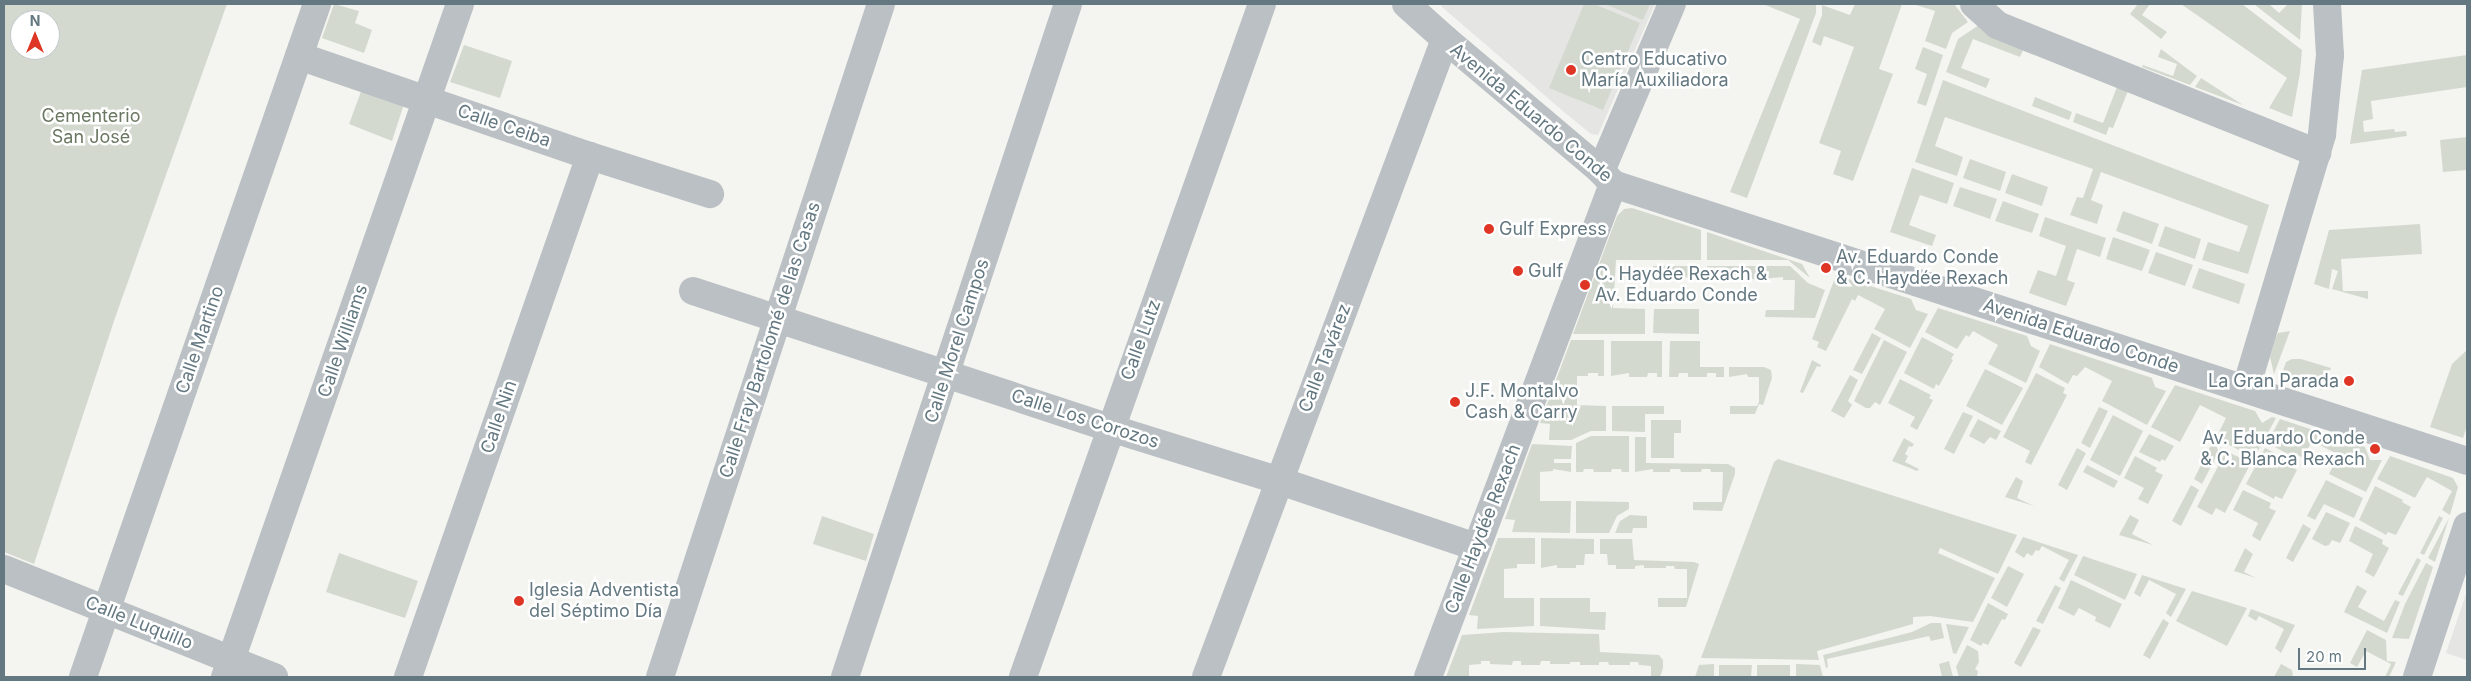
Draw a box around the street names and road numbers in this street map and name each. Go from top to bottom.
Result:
street label: Avenida Eduardo Conde [1446,39,1616,187]
street label: Calle Ceiba [455,100,553,152]
street label: Calle Fray Bartolomé de las Casas [715,199,825,481]
street label: Calle Morel Campos [920,256,994,426]
street label: Calle Williams [314,282,372,400]
street label: Calle Martino [171,283,229,397]
street label: Avenida Eduardo Conde [1980,294,2182,378]
street label: Calle Lutz [1116,297,1166,383]
street label: Calle Tavárez [1294,301,1356,415]
street label: Calle Nin [476,378,522,456]
street label: Calle Los Corozos [1008,385,1162,453]
street label: Calle Haydée Rexach [1441,441,1525,617]
street label: Calle Luquillo [82,592,196,654]

